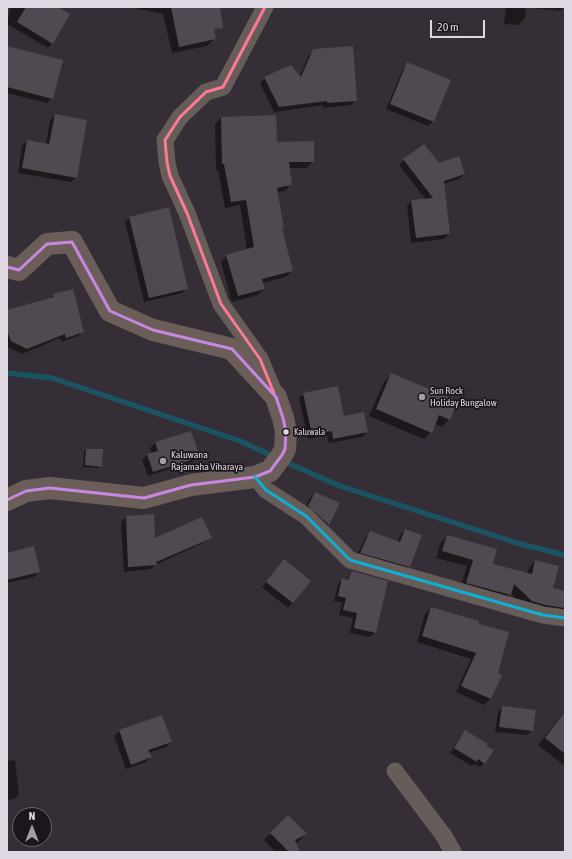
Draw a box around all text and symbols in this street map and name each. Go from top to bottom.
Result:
scale bar [432,12,487,38]
text: 20 m [437,20,459,34]
place label: Sun Rock Holiday Bungalow [430,385,497,408]
marker: Sun Rock Holiday Bungalow [417,392,427,402]
marker: Kaluwala [281,427,291,437]
place label: Kaluwala [294,427,325,437]
place label: Kaluwana Rajamaha Viharaya [171,449,243,472]
marker: Kaluwana Rajamaha Viharaya [158,456,168,466]
north arrow [12,807,52,847]
text: N [29,810,35,822]

